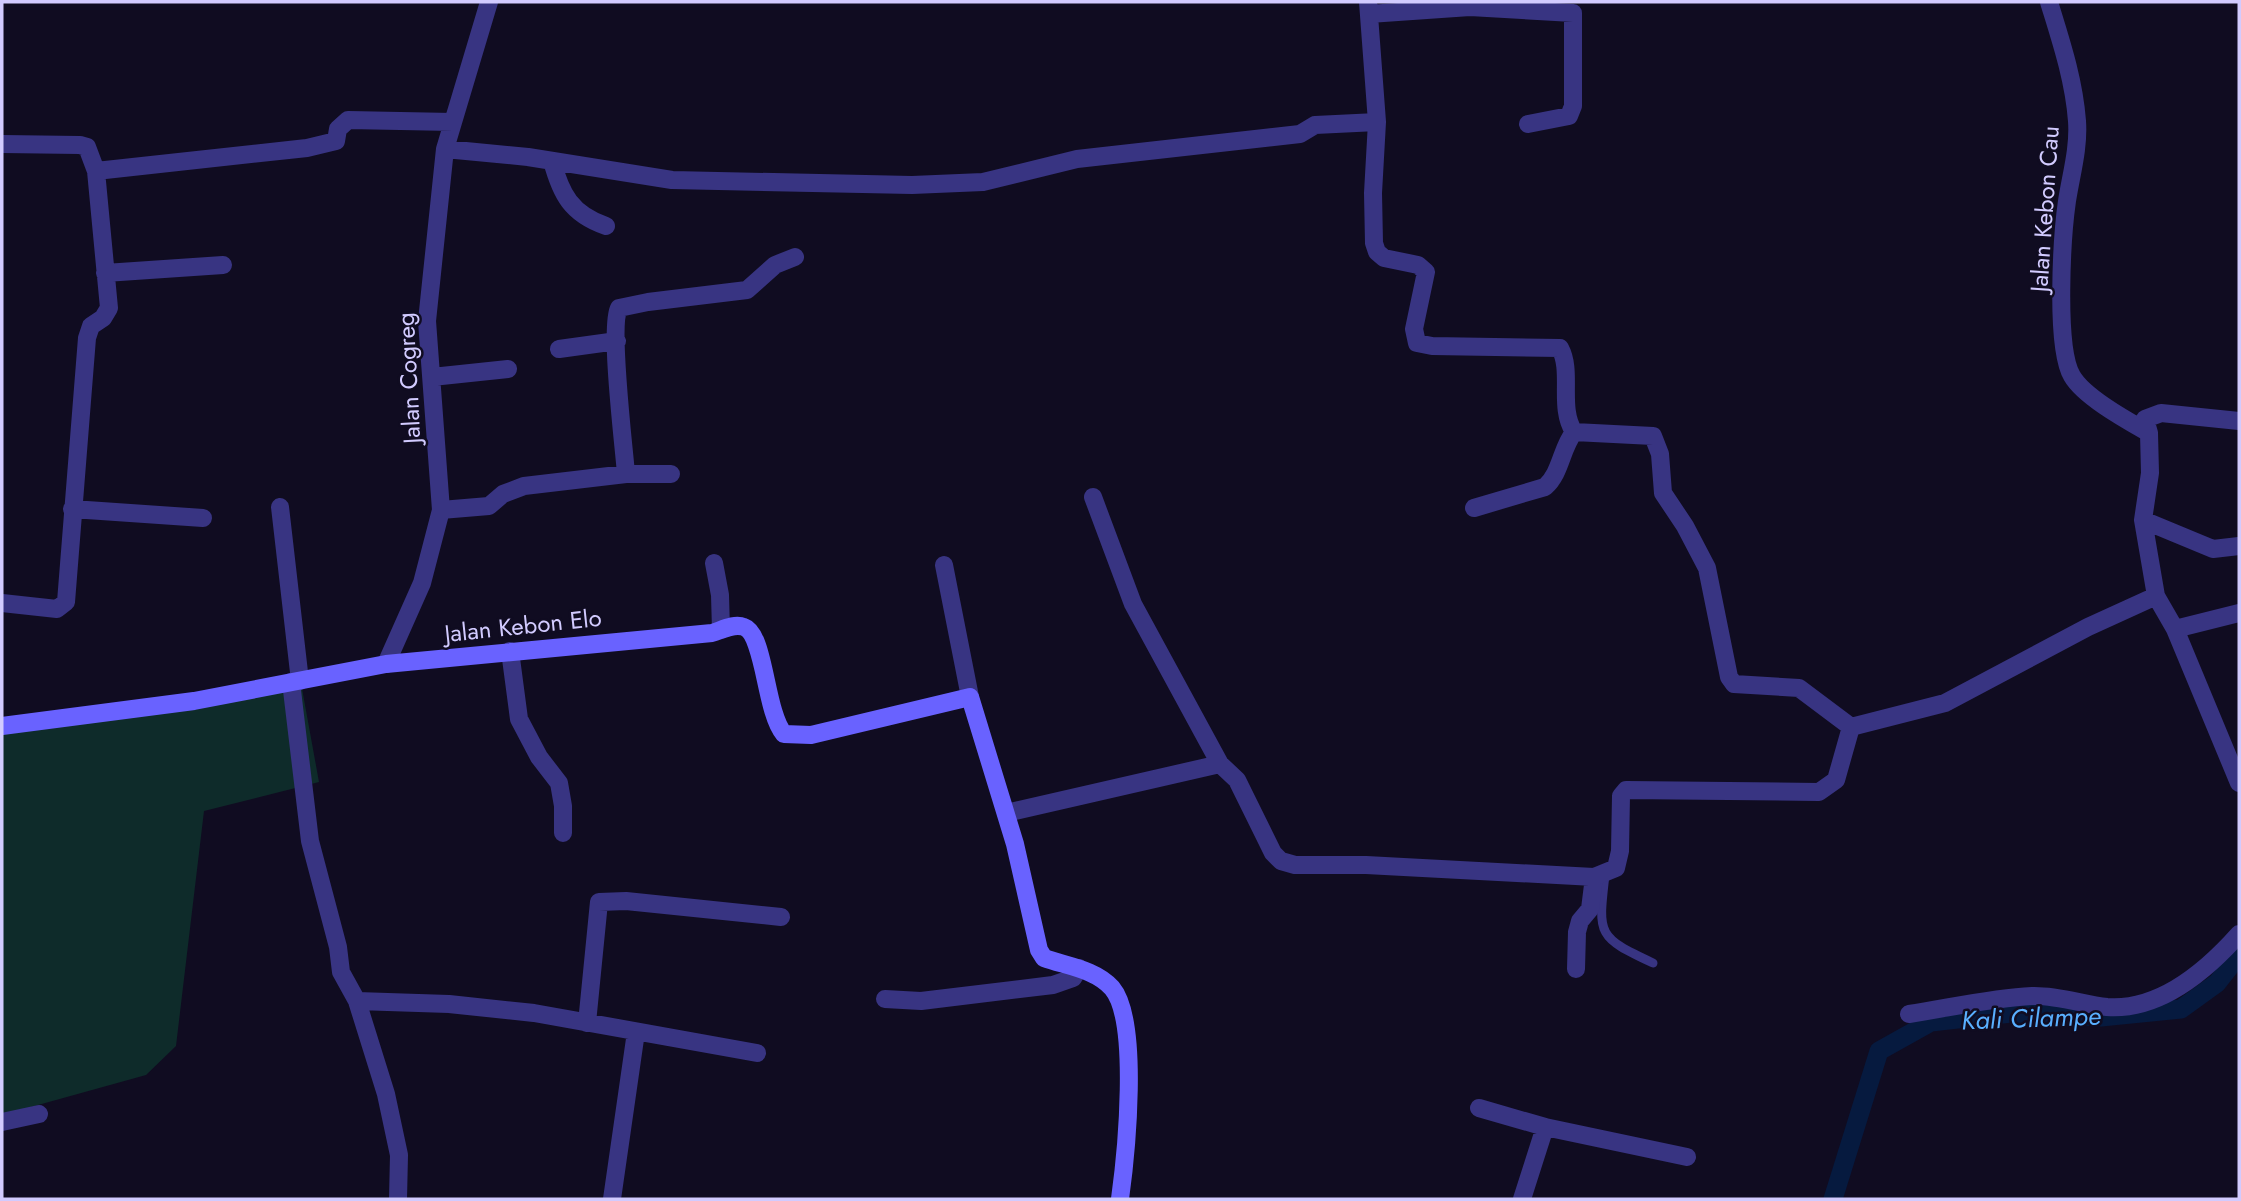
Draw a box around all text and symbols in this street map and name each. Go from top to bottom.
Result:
street label: Jalan Kebon Cau [2021,125,2068,296]
street label: Jalan Cogreg [388,312,430,448]
street label: Jalan Kebon Elo [440,600,603,651]
water label: Kali Cilampe [1960,997,2102,1039]

